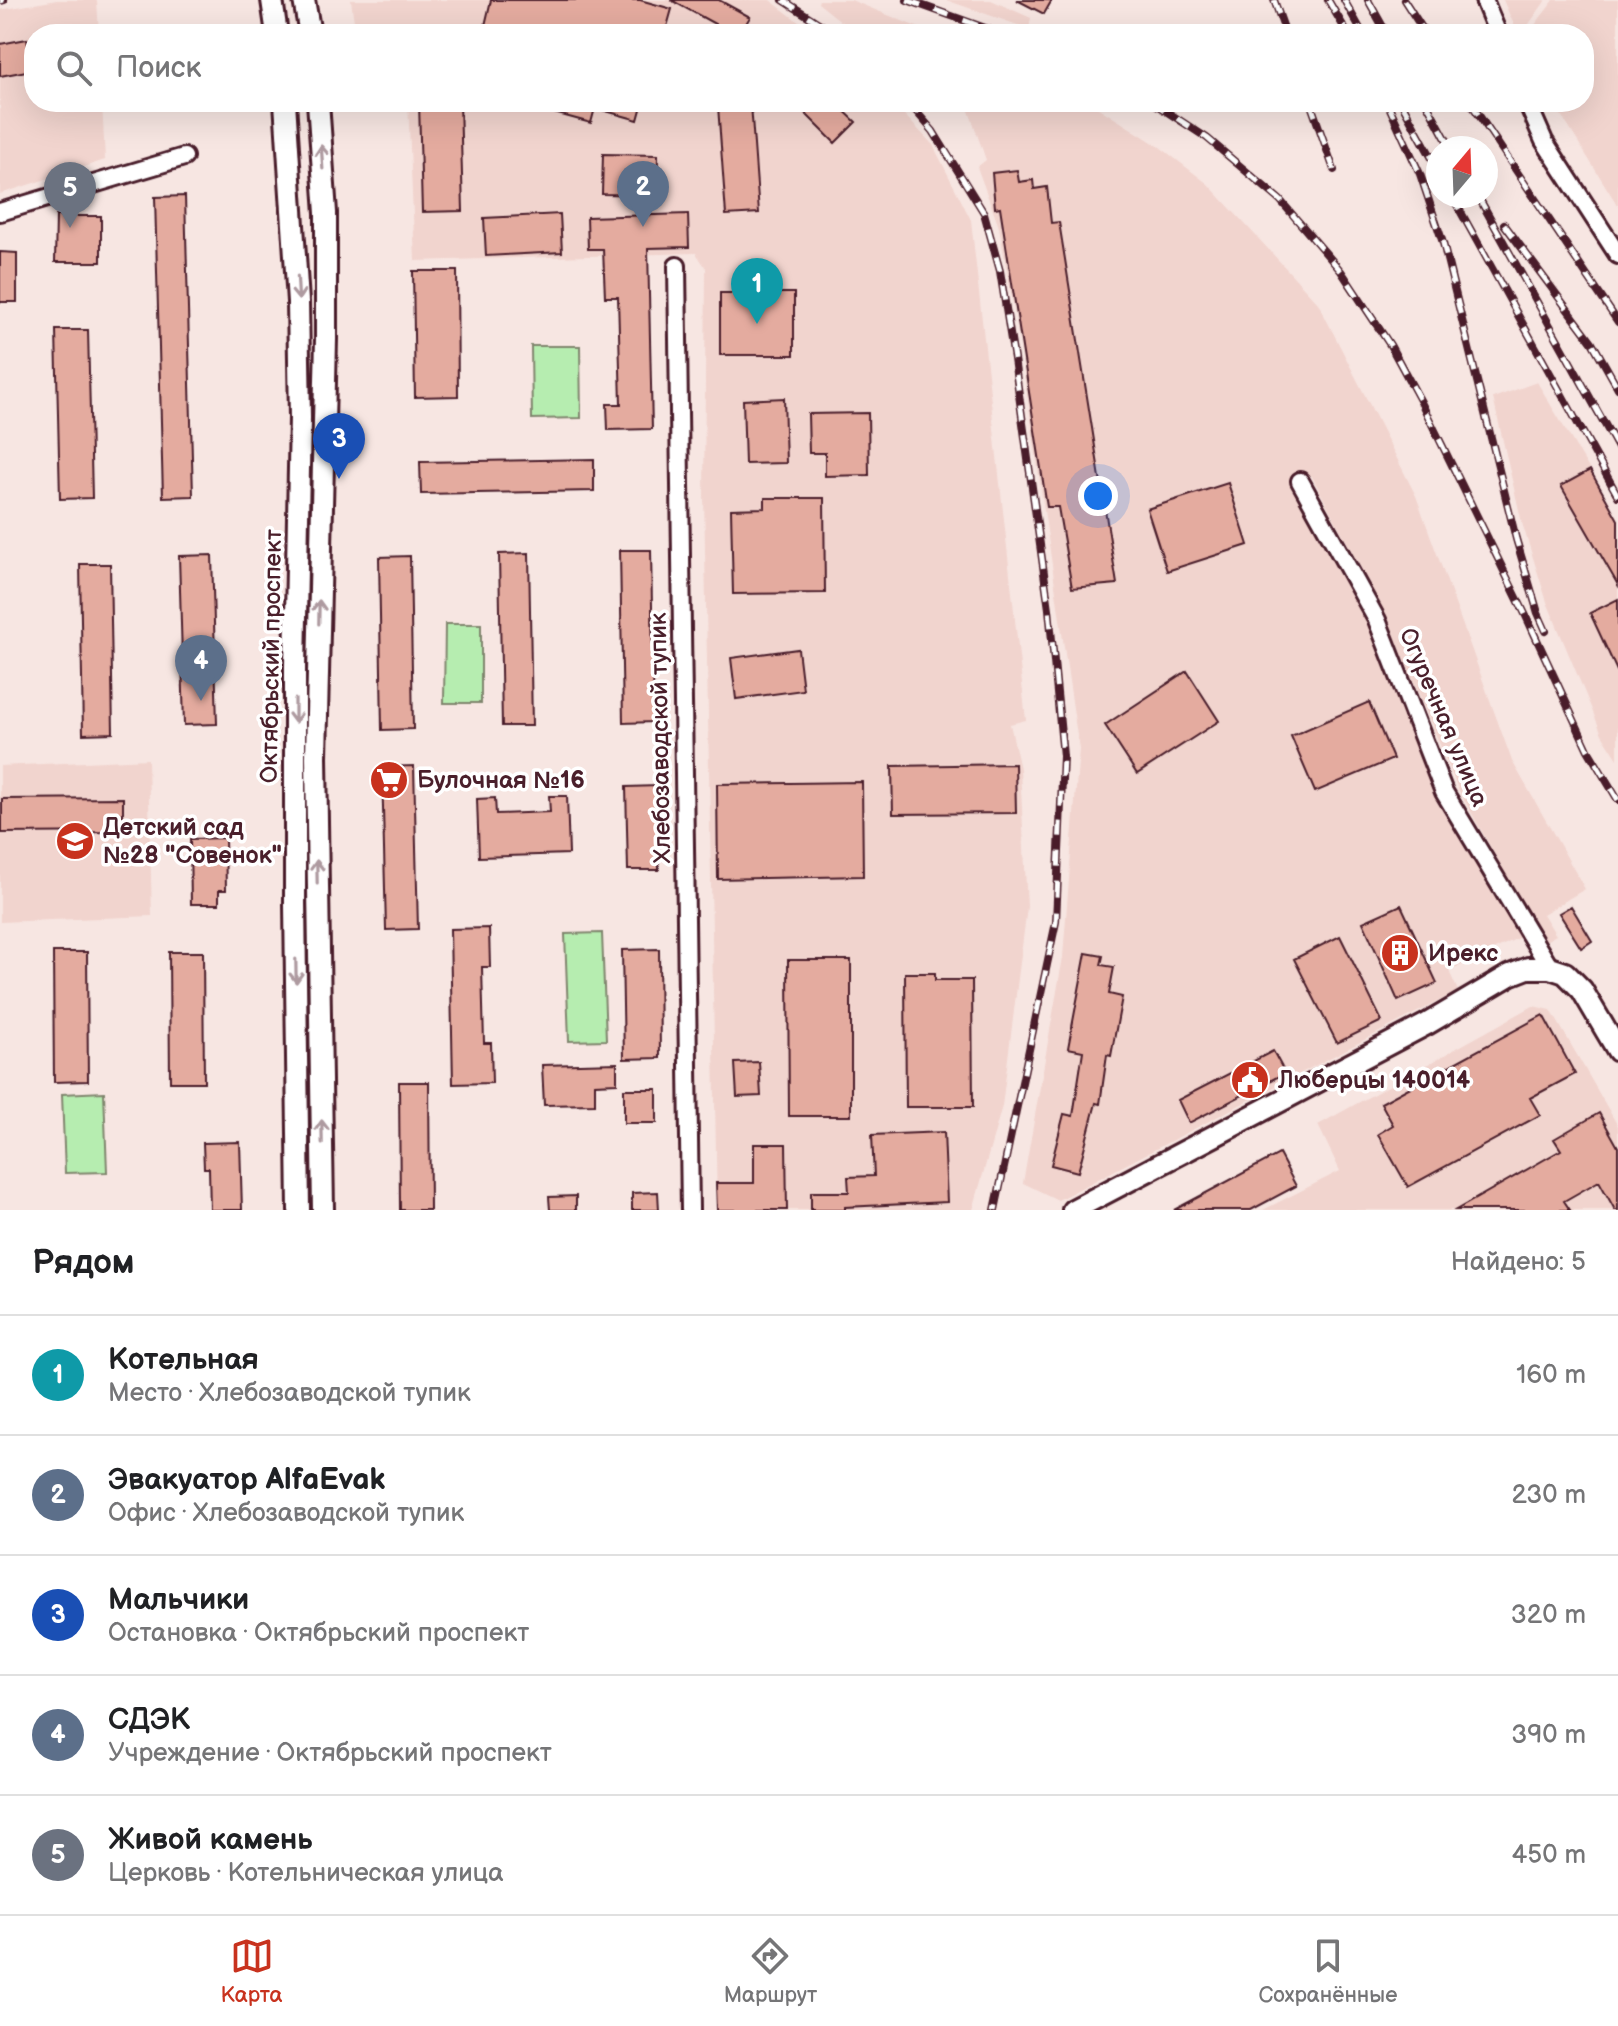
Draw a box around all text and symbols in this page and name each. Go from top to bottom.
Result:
search box [24,24,1594,112]
icon: search [52,46,96,90]
text: Поиск [116,50,202,86]
north arrow [1426,136,1498,208]
one-way arrow [314,144,329,171]
pin: 2 [617,161,669,227]
pin: 5 [44,162,96,228]
pin: 1 [731,258,783,324]
one-way arrow [290,274,305,300]
pin: 3 [313,413,365,479]
your location [1078,476,1118,516]
street label: Октябрьский проспект [255,529,288,783]
one-way arrow [312,599,327,626]
street label: Хлебозаводской тупик [644,612,677,864]
street label: Огуречная улица [1393,624,1494,811]
pin: 4 [175,635,227,701]
one-way arrow [287,697,303,724]
supermarket icon: Булочная №16 [368,759,410,801]
place label: Булочная №16 [417,766,585,795]
place label: Детский сад №28 "Совенок" [103,813,282,870]
school or university icon: Детский сад №28 "Совенок" [54,820,96,862]
one-way arrow [310,859,325,886]
building icon: Ирекс [1379,932,1421,974]
place label: Ирекс [1428,939,1498,968]
one-way arrow [288,957,304,984]
public building icon: Люберцы 140014 [1229,1059,1271,1101]
place label: Люберцы 140014 [1277,1066,1470,1095]
one-way arrow [314,1119,329,1146]
text: Рядом [32,1242,134,1283]
text: Найдено: 5 [1451,1247,1586,1278]
text: Котельная [108,1342,259,1378]
text: 1 [53,1360,63,1391]
text: 160 m [1516,1360,1586,1391]
text: Место · Хлебозаводской тупик [108,1378,471,1409]
text: Эвакуатор AlfaEvak [108,1462,385,1498]
text: 2 [50,1480,66,1511]
text: 230 m [1511,1480,1586,1511]
text: Офис · Хлебозаводской тупик [108,1498,464,1529]
text: Мальчики [108,1582,249,1618]
text: 3 [50,1600,66,1631]
text: 320 m [1511,1600,1586,1631]
text: Остановка · Октябрьский проспект [108,1618,529,1649]
text: СДЭК [108,1702,190,1738]
text: 4 [50,1720,66,1751]
text: 390 m [1511,1720,1586,1751]
text: Учреждение · Октябрьский проспект [108,1738,552,1769]
text: Живой камень [108,1822,312,1858]
text: 5 [50,1840,66,1871]
text: 450 m [1511,1840,1586,1871]
text: Церковь · Котельническая улица [108,1858,504,1889]
tab: Карта [221,1934,283,2009]
tab: Маршрут [724,1934,817,2009]
tab: Сохранённые [1258,1934,1397,2009]

